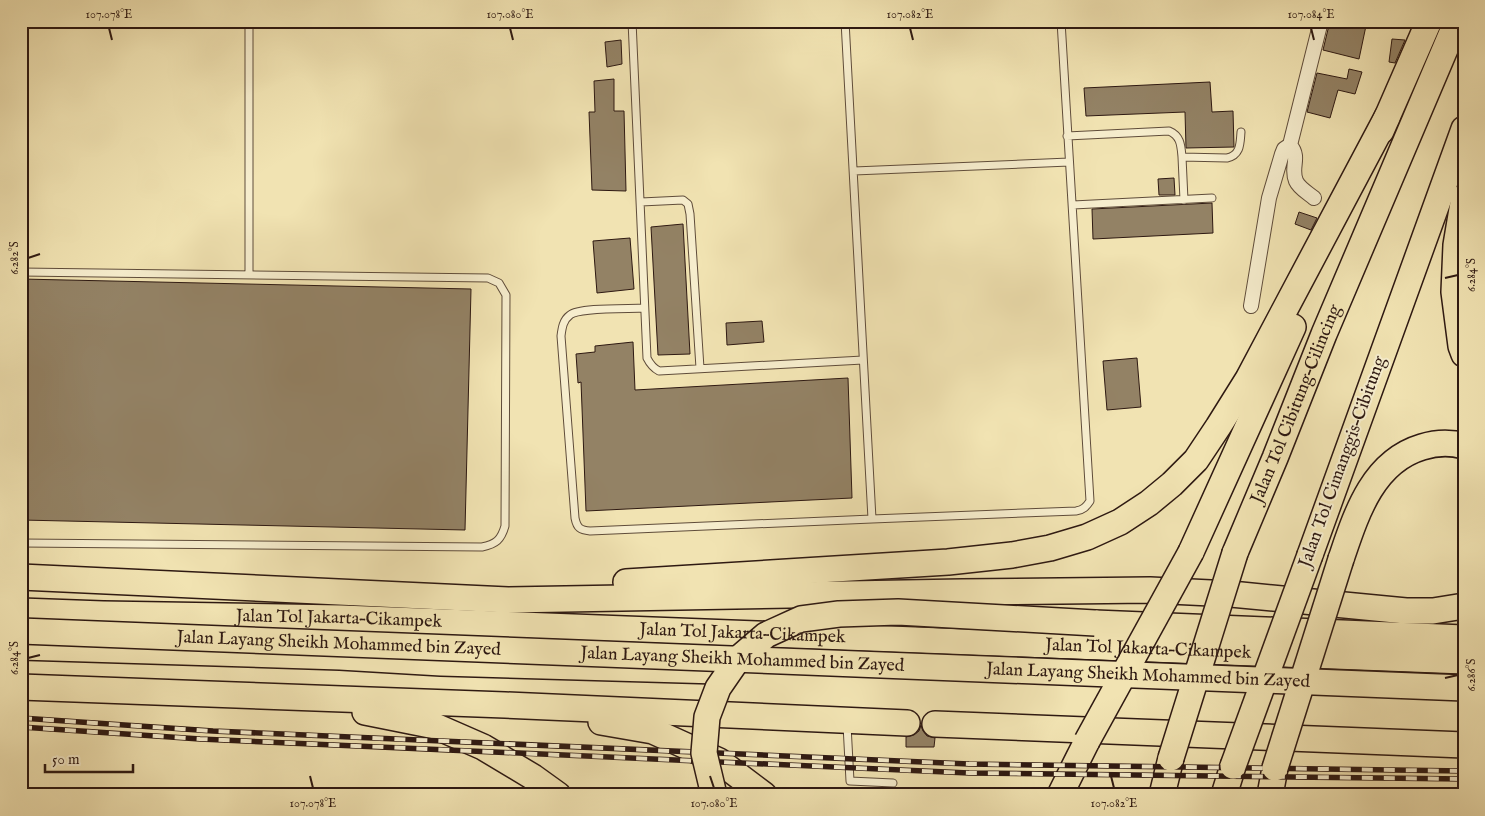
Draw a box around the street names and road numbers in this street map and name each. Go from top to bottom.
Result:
street label: Jalan Tol Cibitung–Cilincing [1245,301,1347,509]
street label: Jalan Tol Cimanggis–Cibitung [1293,353,1392,573]
street label: Jalan Tol Jakarta–Cikampek [234,605,443,633]
street label: Jalan Tol Jakarta–Cikampek [637,618,846,649]
street label: Jalan Layang Sheikh Mohammed bin Zayed [174,626,502,661]
street label: Jalan Tol Jakarta–Cikampek [1043,633,1252,664]
street label: Jalan Layang Sheikh Mohammed bin Zayed [578,642,905,677]
street label: Jalan Layang Sheikh Mohammed bin Zayed [984,658,1311,693]

